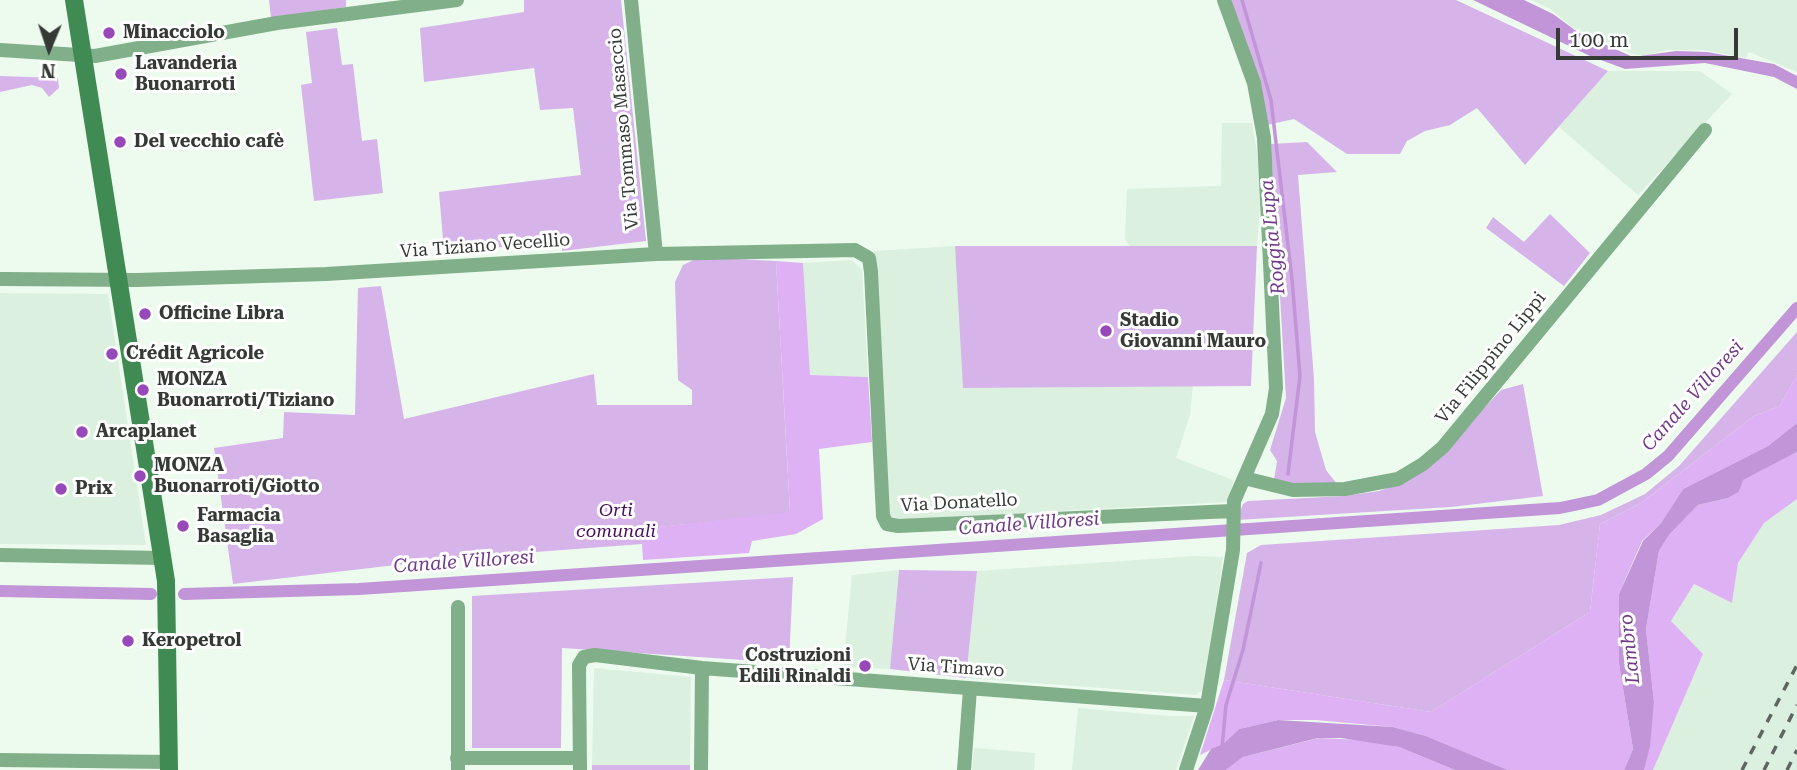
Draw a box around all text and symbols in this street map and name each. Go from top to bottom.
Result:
north arrow [14,14,84,84]
scale bar [1559,14,1741,58]
place label: Minacciolo [123,22,225,44]
marker: Minacciolo [101,25,117,41]
street label: Via Tommaso Masaccio [604,27,644,231]
text: 100 m [1569,28,1629,52]
place label: Lavanderia Buonarroti [135,53,237,96]
text: N [41,59,56,82]
marker: Lavanderia Buonarroti [113,66,129,82]
place label: Del vecchio cafè [134,131,284,153]
marker: Del vecchio cafè [112,134,128,150]
water label: Roggia Lupa [1256,178,1290,296]
street label: Via Tiziano Vecellio [399,229,571,263]
street label: Via Filippino Lippi [1431,288,1551,428]
place label: Officine Libra [159,303,284,325]
marker: Officine Libra [137,306,153,322]
place label: Stadio Giovanni Mauro [1120,310,1266,352]
marker: Stadio Giovanni Mauro [1098,323,1114,339]
water label: Canale Villoresi [1637,336,1749,456]
place label: Crédit Agricole [126,343,264,365]
marker: Crédit Agricole [104,346,120,362]
place label: MONZA Buonarroti/Tiziano [157,369,334,412]
marker: MONZA Buonarroti/Tiziano [135,382,151,398]
place label: Arcaplanet [96,421,197,443]
marker: Arcaplanet [74,424,90,440]
place label: MONZA Buonarroti/Giotto [154,455,320,498]
marker: MONZA Buonarroti/Giotto [132,468,148,484]
place label: Prix [75,478,113,500]
marker: Prix [53,481,69,497]
street label: Via Donatello [900,489,1018,517]
park label: Orti comunali [576,500,656,542]
place label: Farmacia Basaglia [197,505,281,548]
water label: Canale Villoresi [958,508,1100,540]
marker: Farmacia Basaglia [175,518,191,534]
water label: Canale Villoresi [393,546,535,578]
water label: Lambro [1615,613,1645,685]
place label: Keropetrol [142,630,241,652]
marker: Keropetrol [120,633,136,649]
place label: Costruzioni Edili Rinaldi [739,645,851,688]
street label: Via Timavo [907,654,1005,682]
marker: Costruzioni Edili Rinaldi [857,658,873,674]

